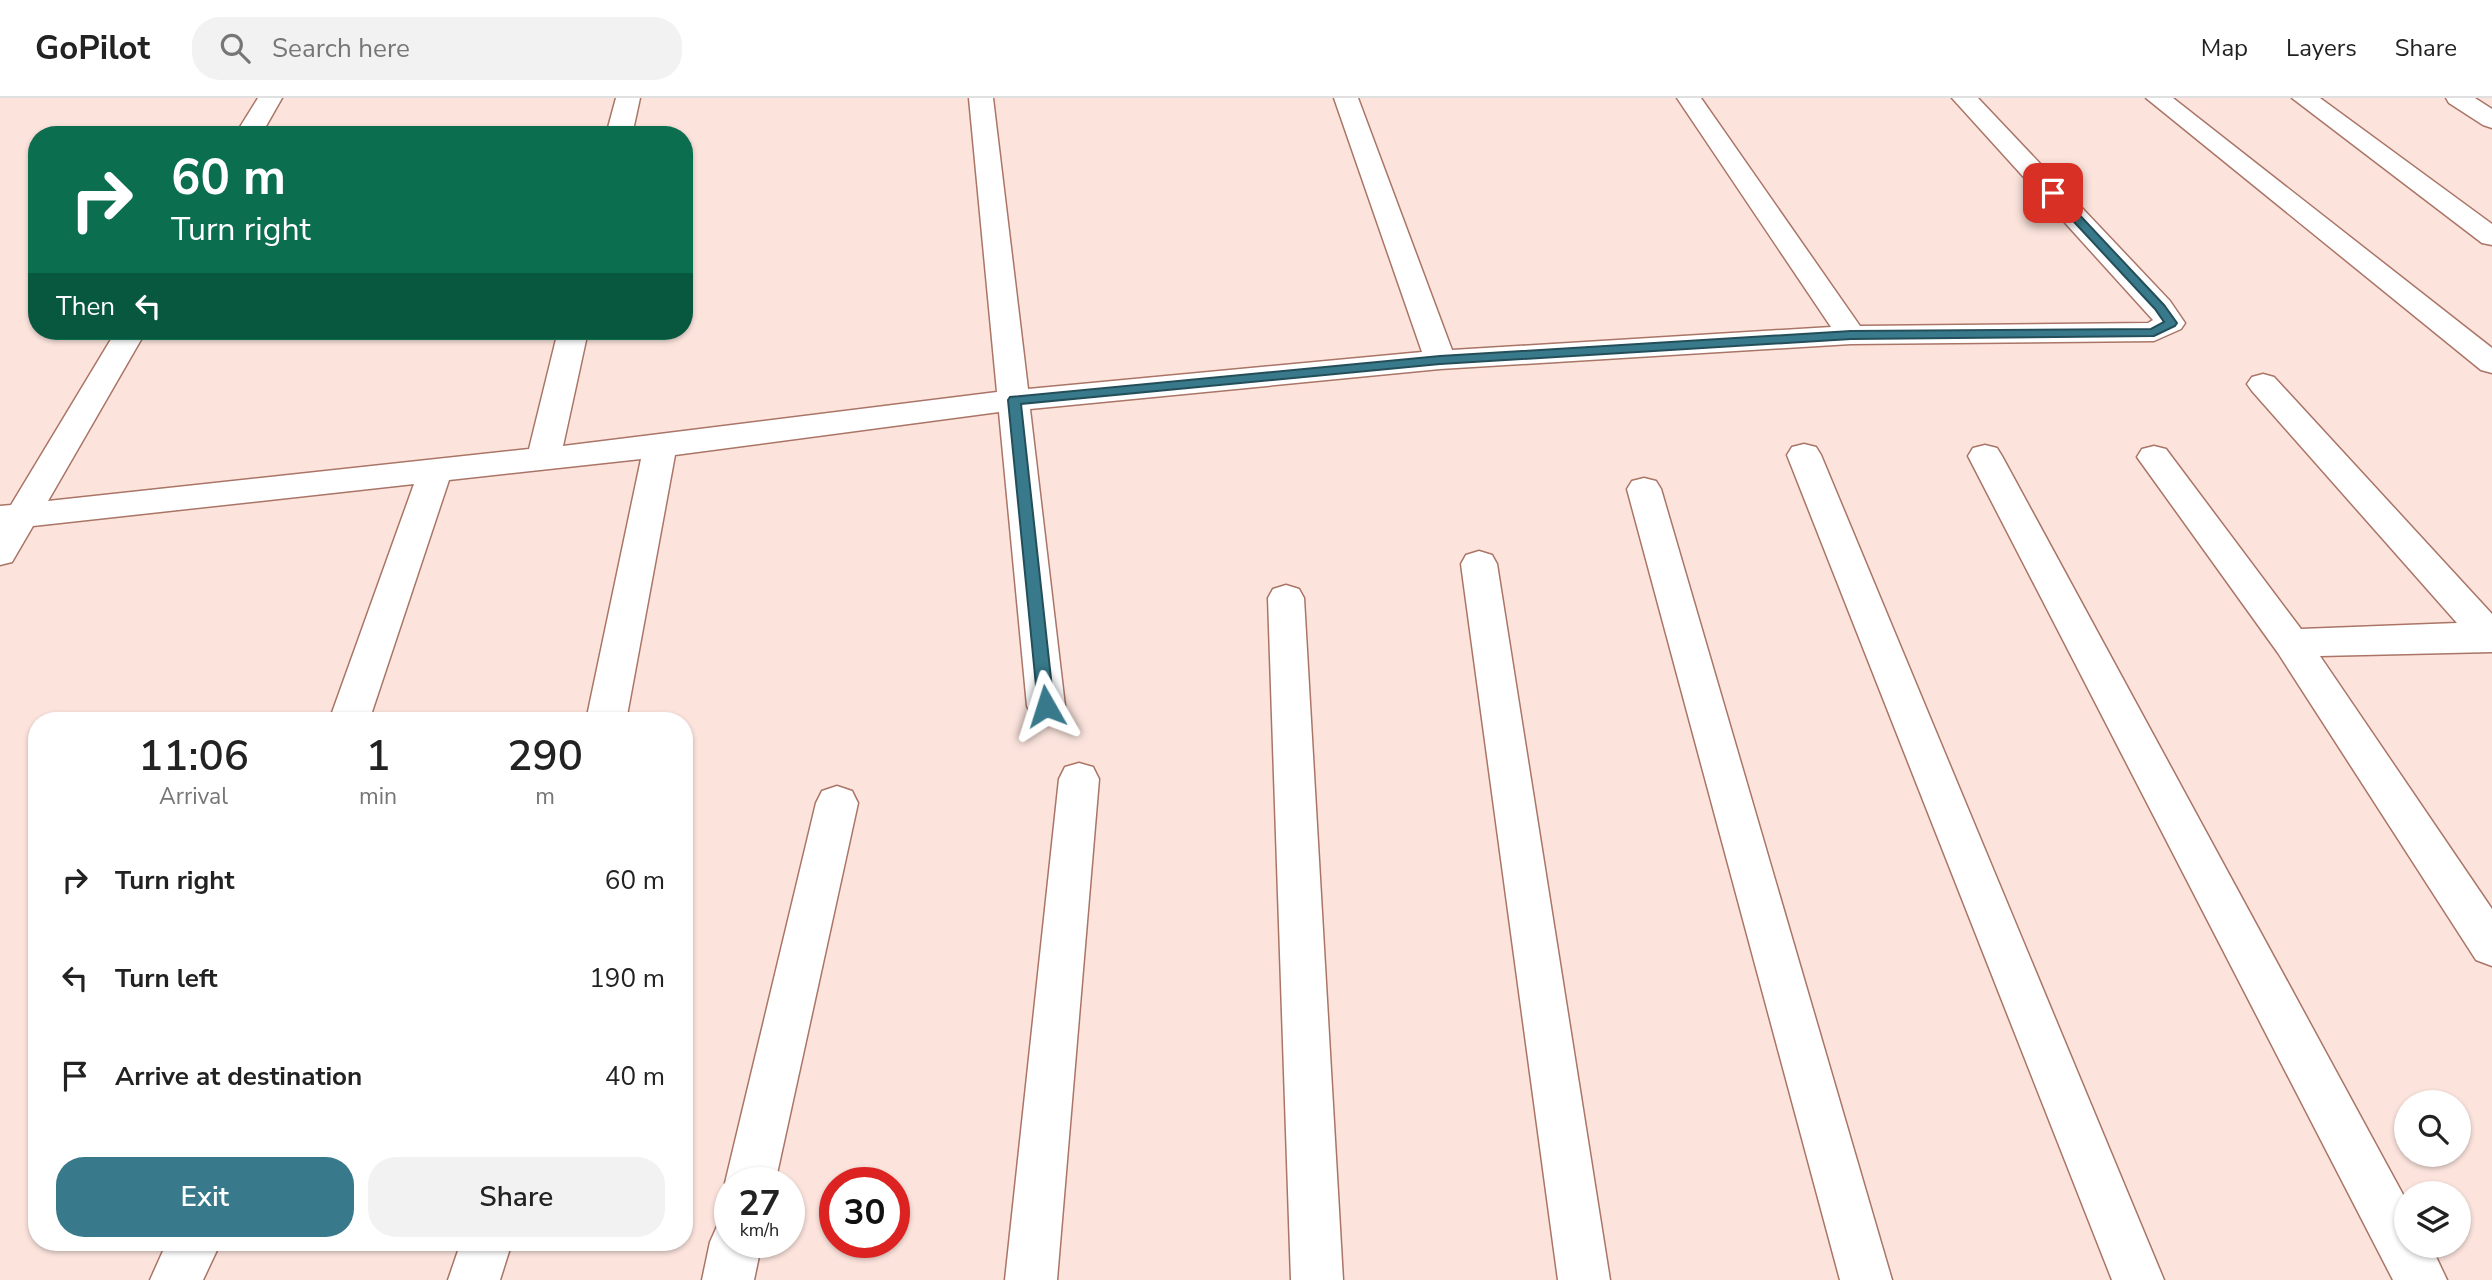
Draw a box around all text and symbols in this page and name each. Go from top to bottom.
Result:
search box [192,17,682,80]
text: GoPilot [35,26,150,71]
icon: search [216,29,254,67]
text: Search here [272,31,410,66]
text: Map [2201,32,2248,64]
text: Layers [2286,32,2357,64]
text: Share [2395,32,2457,64]
text: 60 m [171,144,286,211]
icon: right [56,154,147,245]
pin [2023,163,2083,223]
icon: arrive [2034,174,2072,212]
text: Turn right [171,208,311,251]
icon: left [129,287,167,325]
text: Then [56,289,115,324]
position arrow [1009,669,1083,743]
text: 11:06 [138,728,249,785]
text: 1 [365,728,391,785]
text: 290 [507,728,583,785]
text: Arrival [159,781,228,812]
text: min [359,781,397,812]
text: m [535,781,555,812]
icon: right [56,861,94,899]
text: Turn right [115,863,234,898]
text: 60 m [605,863,665,898]
icon: left [56,959,94,997]
text: Turn left [115,961,218,996]
text: 190 m [589,961,665,996]
icon: arrive [56,1057,94,1095]
text: Arrive at destination [115,1059,362,1094]
text: 40 m [605,1059,665,1094]
map controls [2394,1090,2471,1258]
button: search [2394,1090,2471,1167]
button: Exit [56,1157,354,1237]
button: Share [368,1157,665,1237]
speed limit sign: 30 [819,1167,910,1258]
text: 27 [738,1180,781,1227]
button: layers [2394,1181,2471,1258]
text: km/h [740,1218,779,1242]

